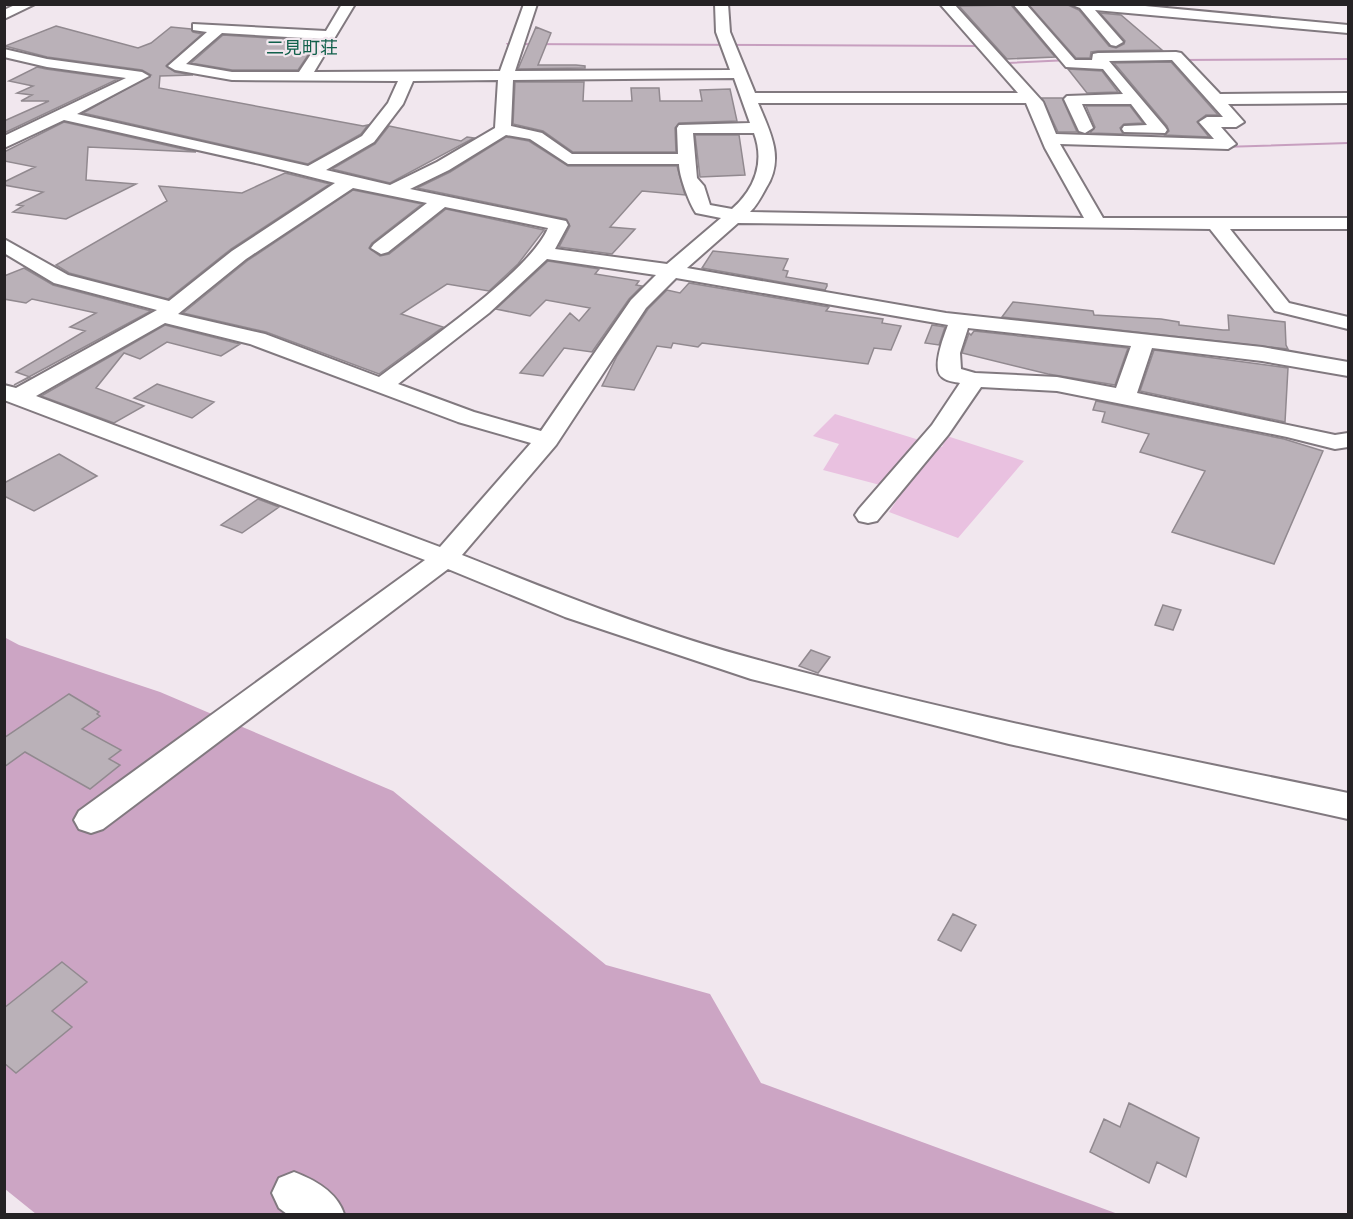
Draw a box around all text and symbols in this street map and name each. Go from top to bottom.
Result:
district label: 二見町荘 [266,33,338,59]

